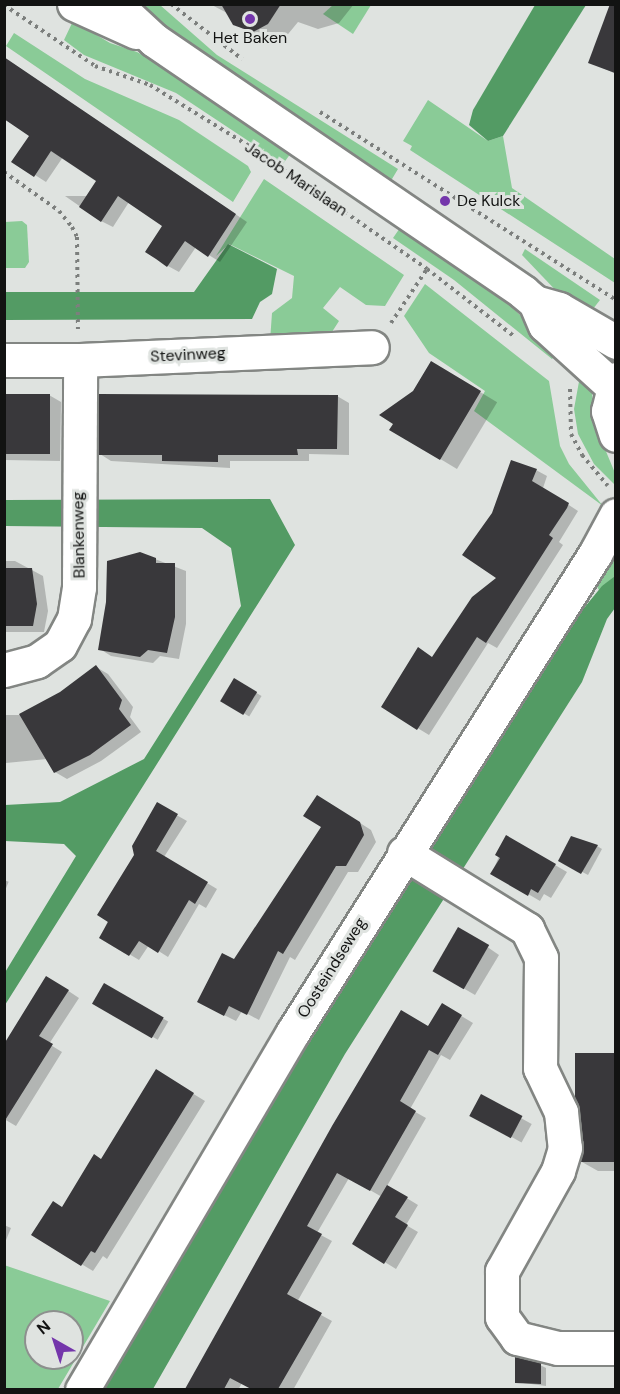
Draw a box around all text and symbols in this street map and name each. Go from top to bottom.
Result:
marker: Het Baken [243,12,257,26]
place label: Het Baken [213,28,287,48]
street label: Jacob Marislaan [241,138,351,220]
place label: De Kulck [457,191,520,211]
marker: De Kulck [438,194,452,208]
street label: Stevinweg [150,343,226,367]
street label: Blankenweg [69,491,89,579]
street label: Oosteindseweg [294,914,370,1022]
north arrow [24,1310,84,1370]
text: N [32,1315,55,1339]

